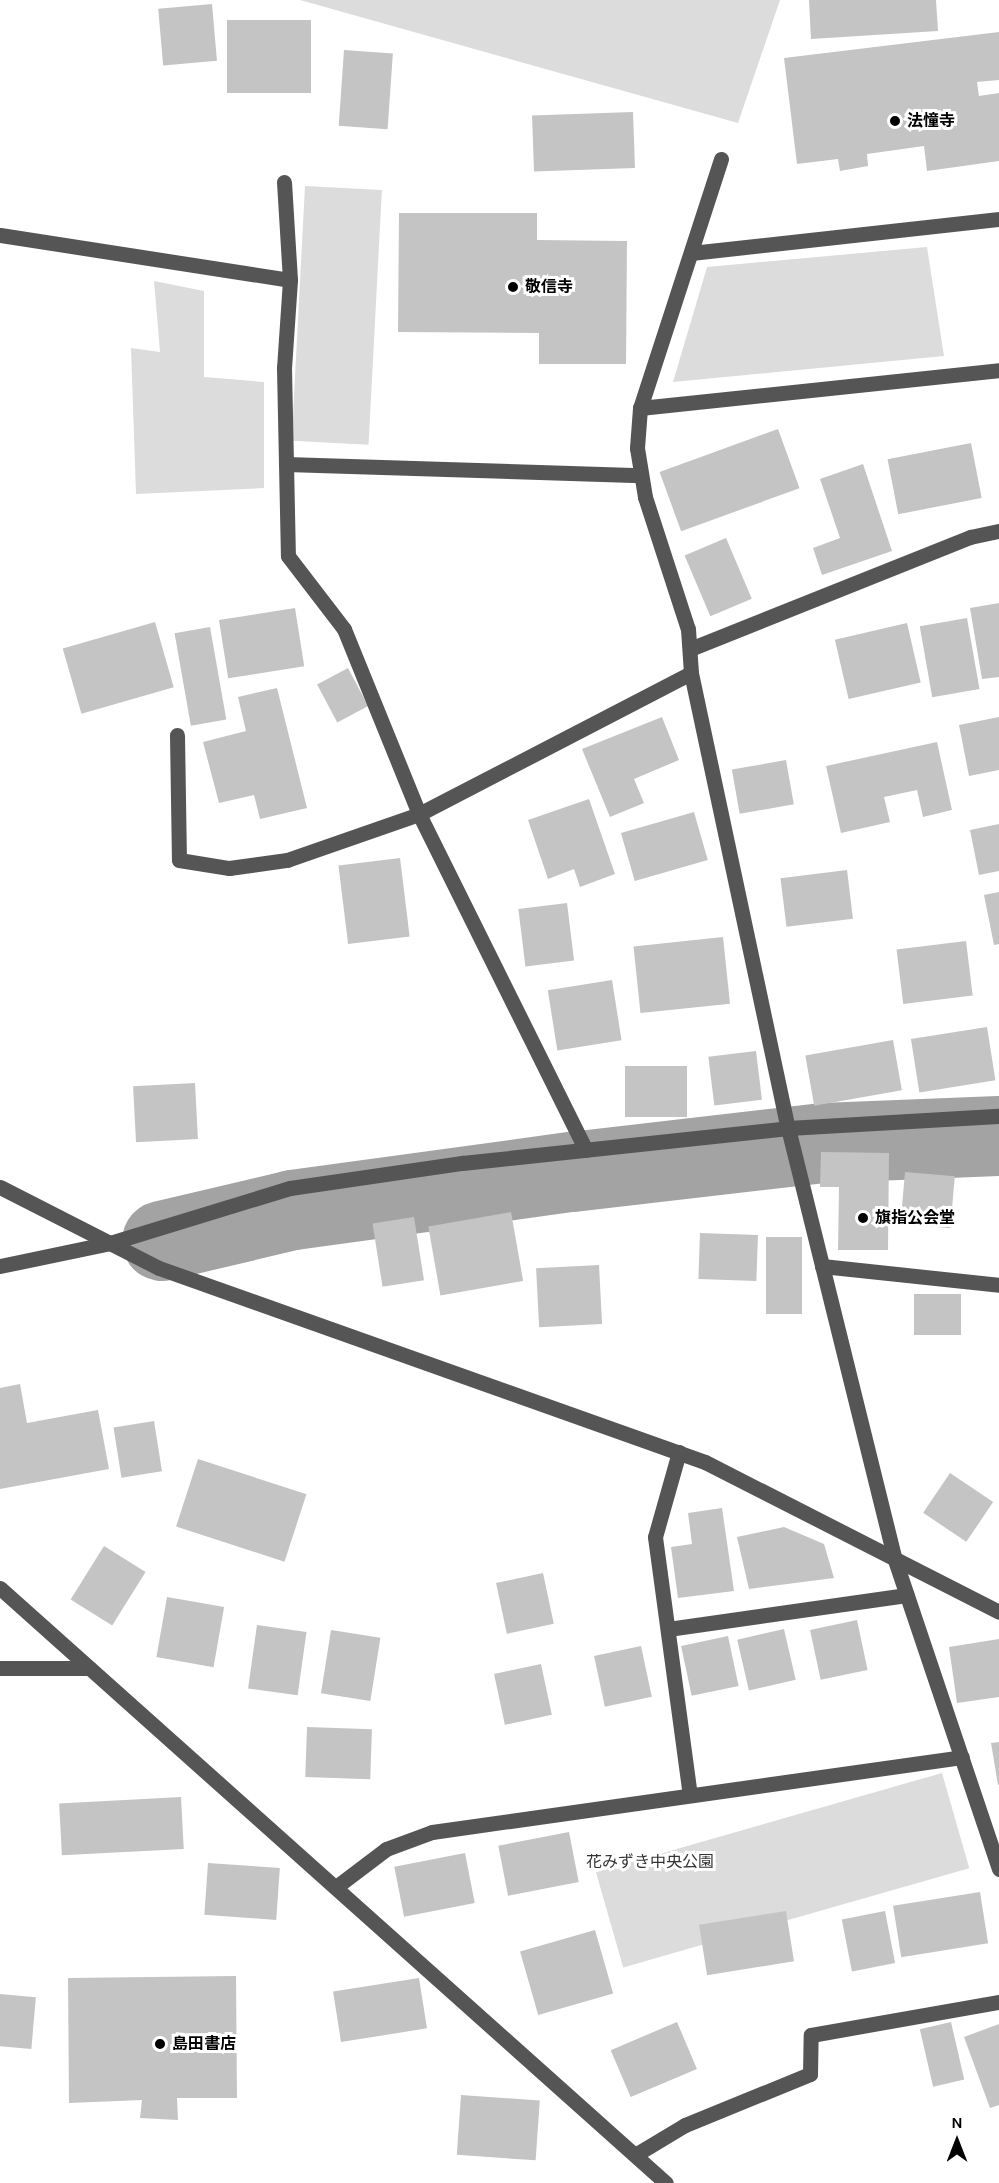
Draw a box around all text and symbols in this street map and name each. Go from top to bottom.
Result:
place label: 法憧寺 [907,111,955,131]
marker: 法憧寺 [888,114,902,128]
place label: 敬信寺 [525,277,573,297]
marker: 敬信寺 [506,280,520,294]
place label: 旗指公会堂 [875,1208,955,1228]
marker: 旗指公会堂 [856,1211,870,1225]
park label: 花みずき中央公園 [586,1852,714,1872]
place label: 島田書店 [172,2034,236,2054]
marker: 島田書店 [153,2037,167,2051]
north arrow [927,2111,987,2171]
text: N [951,2113,963,2132]

